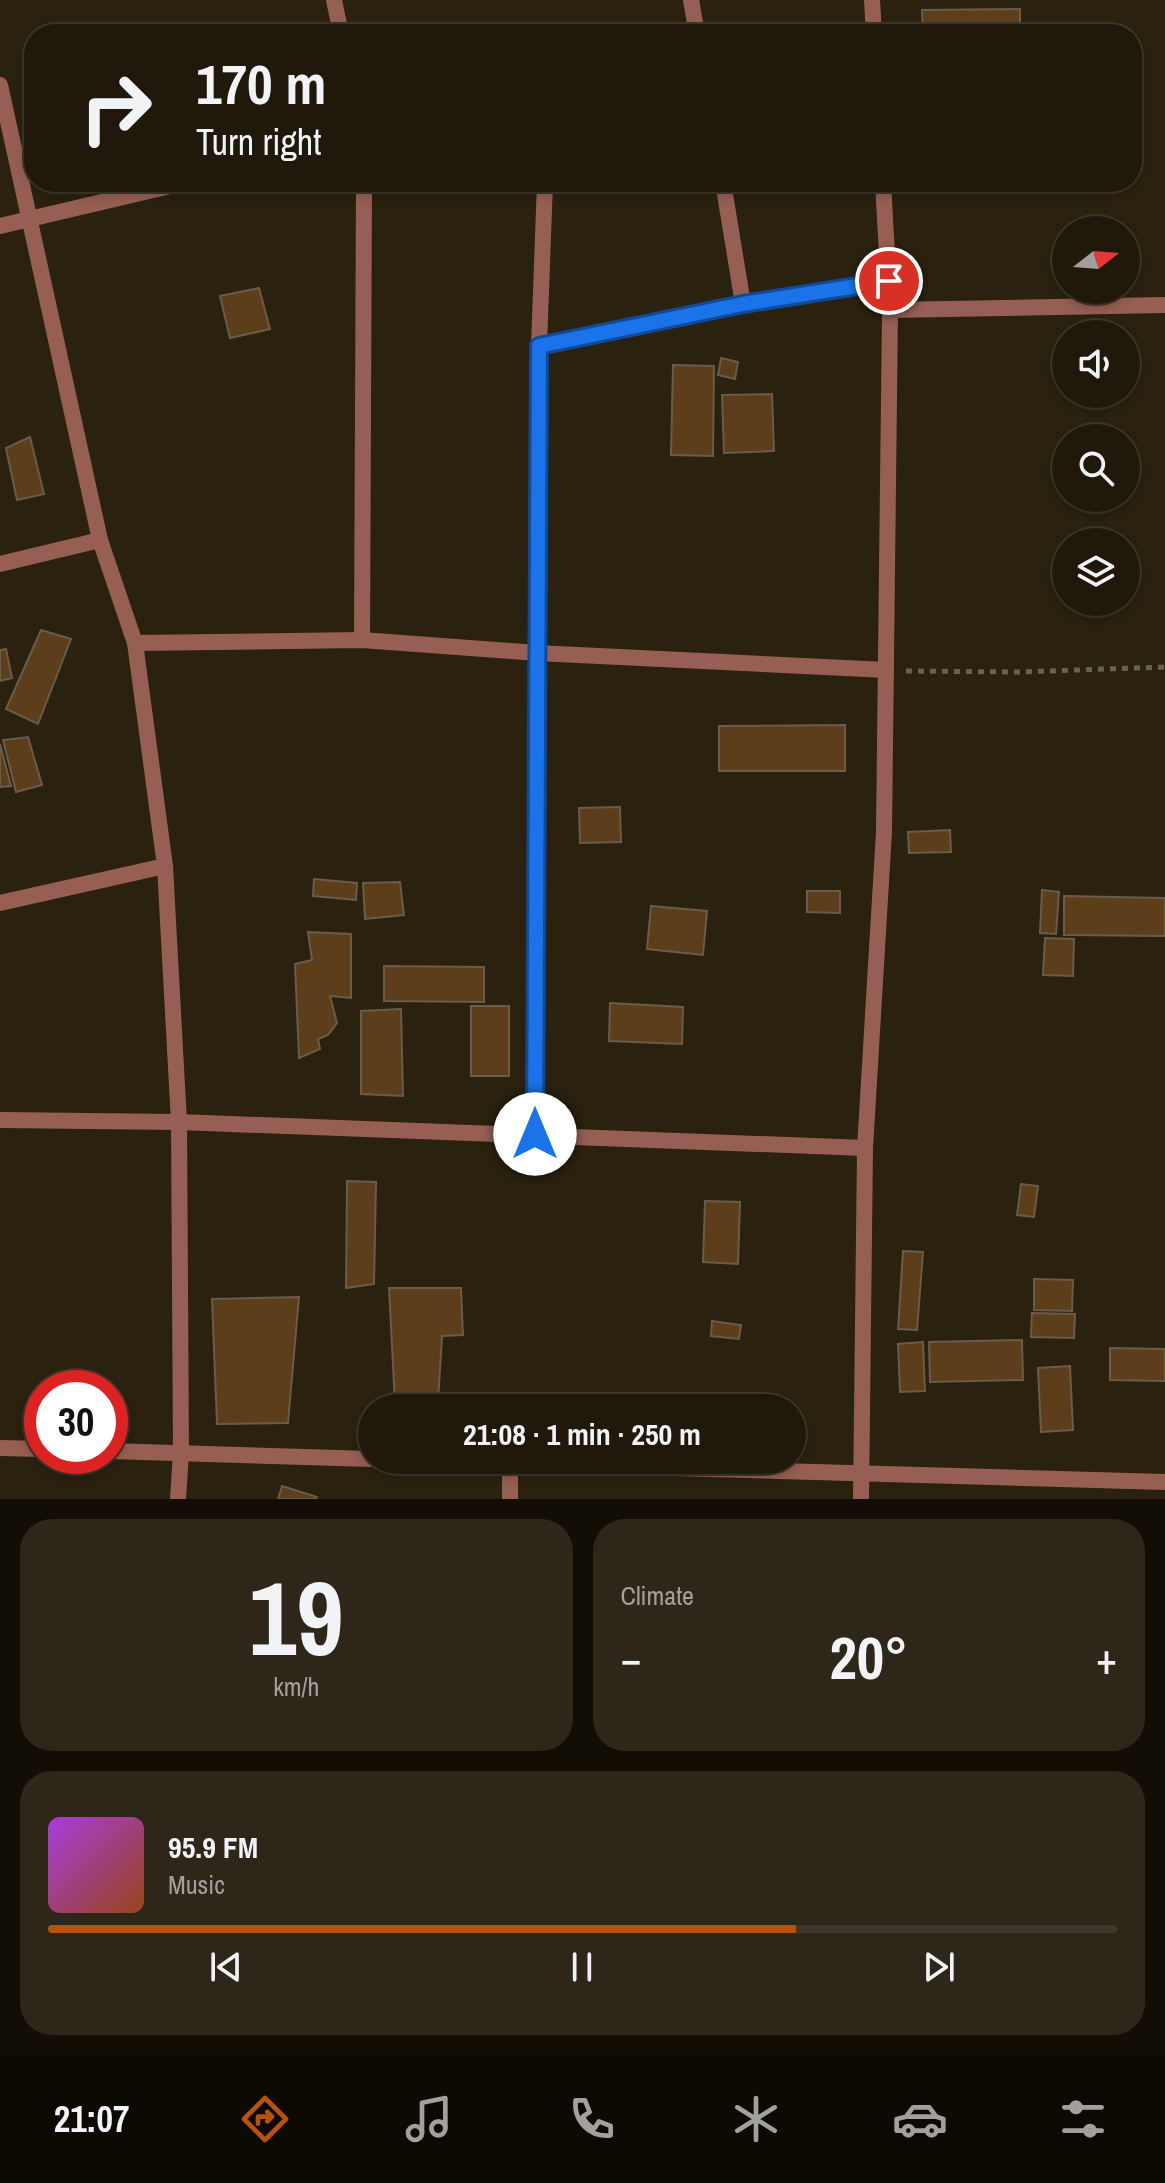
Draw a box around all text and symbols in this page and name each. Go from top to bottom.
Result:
text: 170 m [196,46,326,121]
icon: right [64,56,168,160]
text: Turn right [196,118,321,166]
north arrow [1052,216,1140,304]
map controls [1052,216,1140,616]
pin [855,247,923,315]
icon: arrive [867,259,911,303]
button: sound [1052,320,1140,408]
button: search [1052,424,1140,512]
button: layers [1052,528,1140,616]
position arrow [493,1092,577,1176]
speed limit sign: 30 [24,1370,128,1474]
text: 21:08 · 1 min · 250 m [463,1414,701,1454]
text: 19 [249,1547,344,1687]
text: Climate [621,1578,694,1613]
text: 20° [829,1617,908,1698]
text: − [621,1628,642,1688]
text: + [1096,1628,1117,1688]
text: km/h [273,1669,319,1704]
text: 95.9 FM [168,1827,258,1867]
text: Music [168,1867,225,1902]
icon: previous [204,1945,248,1989]
icon: pause [560,1945,604,1989]
icon: next [917,1945,961,1989]
icon: directions [237,2091,293,2147]
icon: music [401,2091,457,2147]
icon: phone [564,2091,620,2147]
icon: climate [728,2091,784,2147]
icon: car [892,2091,948,2147]
icon: filters [1055,2091,1111,2147]
text: 21:07 [54,2095,129,2143]

